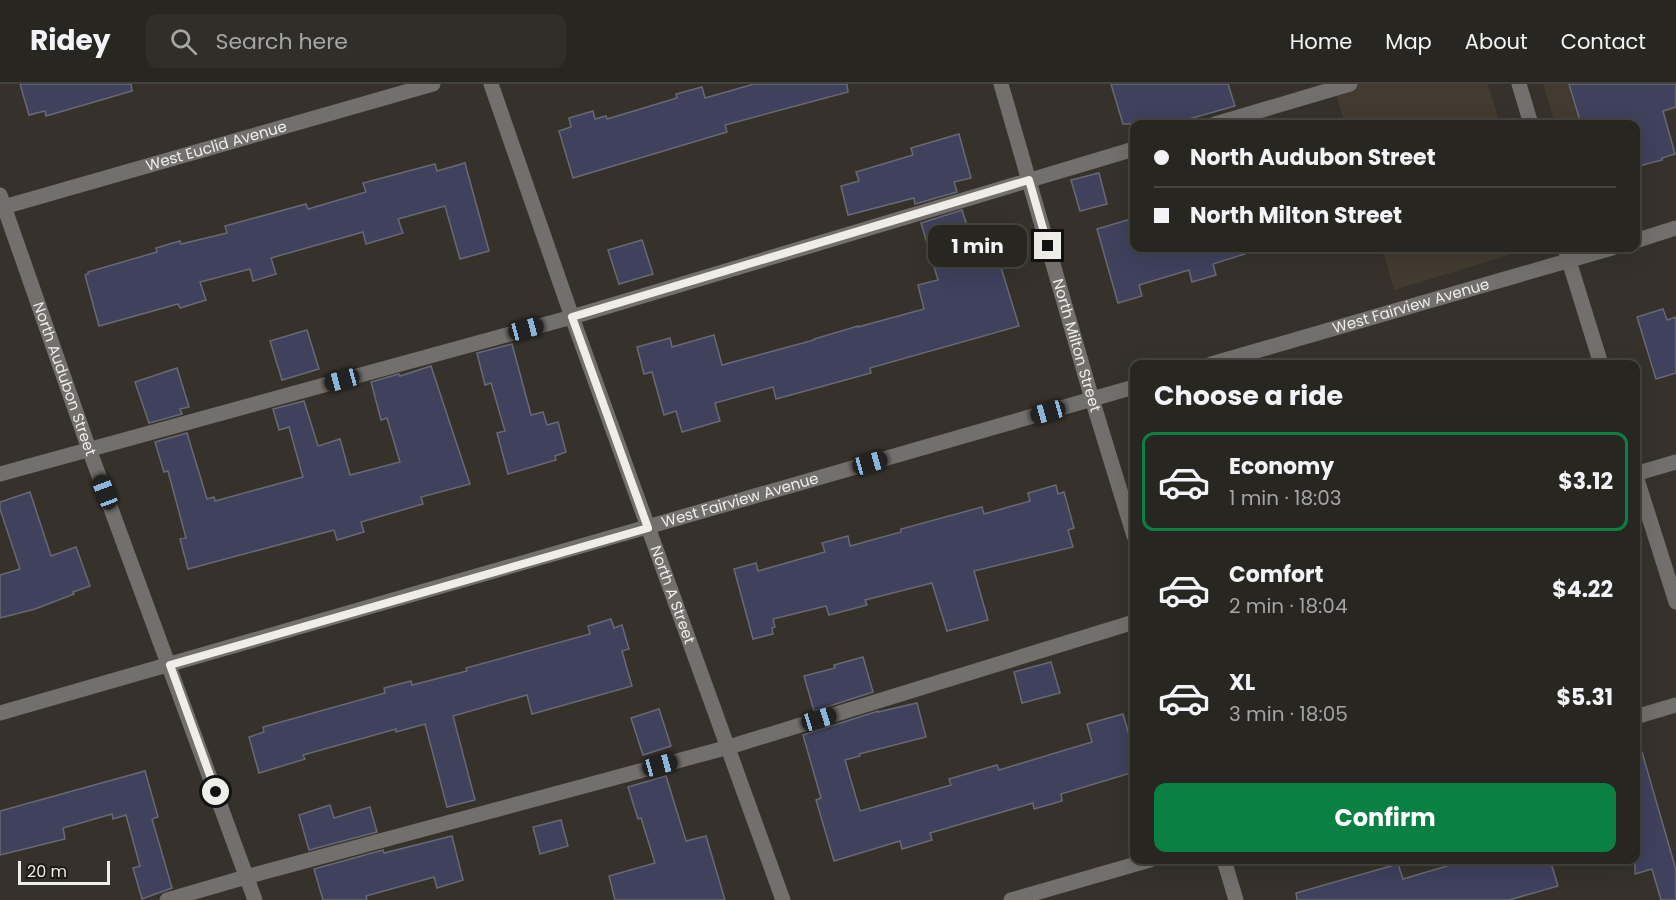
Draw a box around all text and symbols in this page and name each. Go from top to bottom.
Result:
search box [146,14,566,68]
text: Ridey [30,21,110,60]
icon: search [167,25,200,58]
text: Search here [215,26,348,57]
text: Home [1290,27,1352,56]
text: Map [1385,27,1432,56]
text: About [1465,27,1528,56]
text: Contact [1561,27,1646,56]
street label: West Euclid Avenue [143,115,289,176]
text: North Audubon Street [1190,142,1436,173]
text: North Milton Street [1190,200,1402,231]
callout: 1 min [928,225,1027,267]
text: 1 min [951,232,1004,260]
route end [1034,232,1061,259]
street label: West Fairview Avenue [1330,273,1492,338]
street label: North Milton Street [1048,276,1106,414]
street label: North Audubon Street [28,299,102,459]
car [506,316,546,342]
car [322,367,362,393]
text: Choose a ride [1154,377,1343,414]
car [1028,398,1068,426]
car [850,449,890,477]
text: Economy [1229,451,1334,482]
icon: car [1157,455,1211,509]
text: $3.12 [1558,466,1613,497]
street label: West Fairview Avenue [659,467,821,532]
car [90,472,120,512]
text: 1 min · 18:03 [1229,484,1342,512]
street label: North A Street [646,543,700,647]
text: Comfort [1229,559,1323,590]
icon: car [1157,563,1211,617]
text: $4.22 [1552,574,1613,605]
text: 2 min · 18:04 [1229,592,1348,620]
text: XL [1229,667,1255,698]
icon: car [1157,671,1211,725]
text: $5.31 [1556,682,1613,713]
text: 3 min · 18:05 [1229,700,1348,728]
car [799,705,839,733]
car [640,752,680,778]
route start [202,778,229,805]
button: Confirm [1154,783,1616,852]
scale bar [18,858,110,886]
text: 20 m [27,860,67,883]

